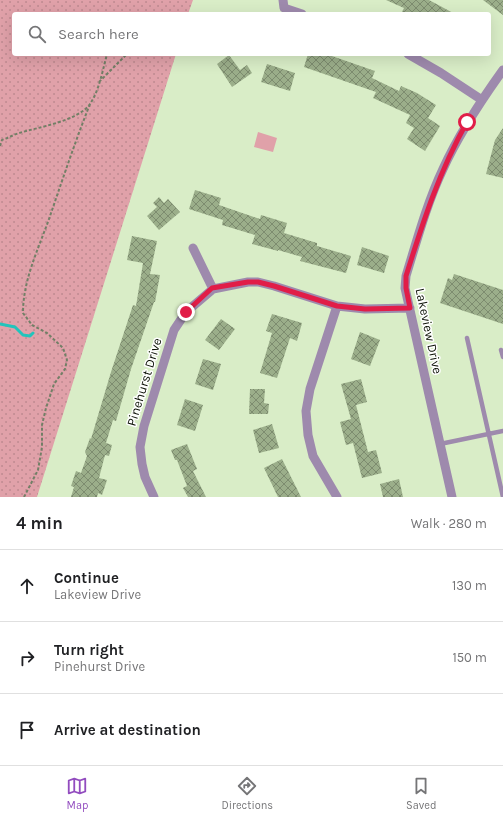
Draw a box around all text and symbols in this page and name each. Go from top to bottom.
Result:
search box [12,12,491,56]
icon: search [26,23,48,45]
text: Search here [58,25,139,43]
route start [458,113,476,131]
street label: Lakeview Drive [413,287,445,376]
route end [177,303,195,321]
street label: Pinehurst Drive [123,336,165,428]
text: 4 min [16,513,63,533]
text: Walk · 280 m [411,516,487,531]
text: Continue [54,569,119,587]
icon: ahead [16,575,38,597]
text: 130 m [452,578,487,593]
text: Lakeview Drive [54,587,141,602]
text: Turn right [54,641,124,659]
icon: right [16,647,38,669]
text: 150 m [452,650,487,665]
text: Pinehurst Drive [54,659,145,674]
icon: arrive [16,719,38,741]
text: Arrive at destination [54,721,201,739]
tab: Map [66,775,88,812]
tab: Directions [221,775,273,812]
tab: Saved [406,775,437,812]

